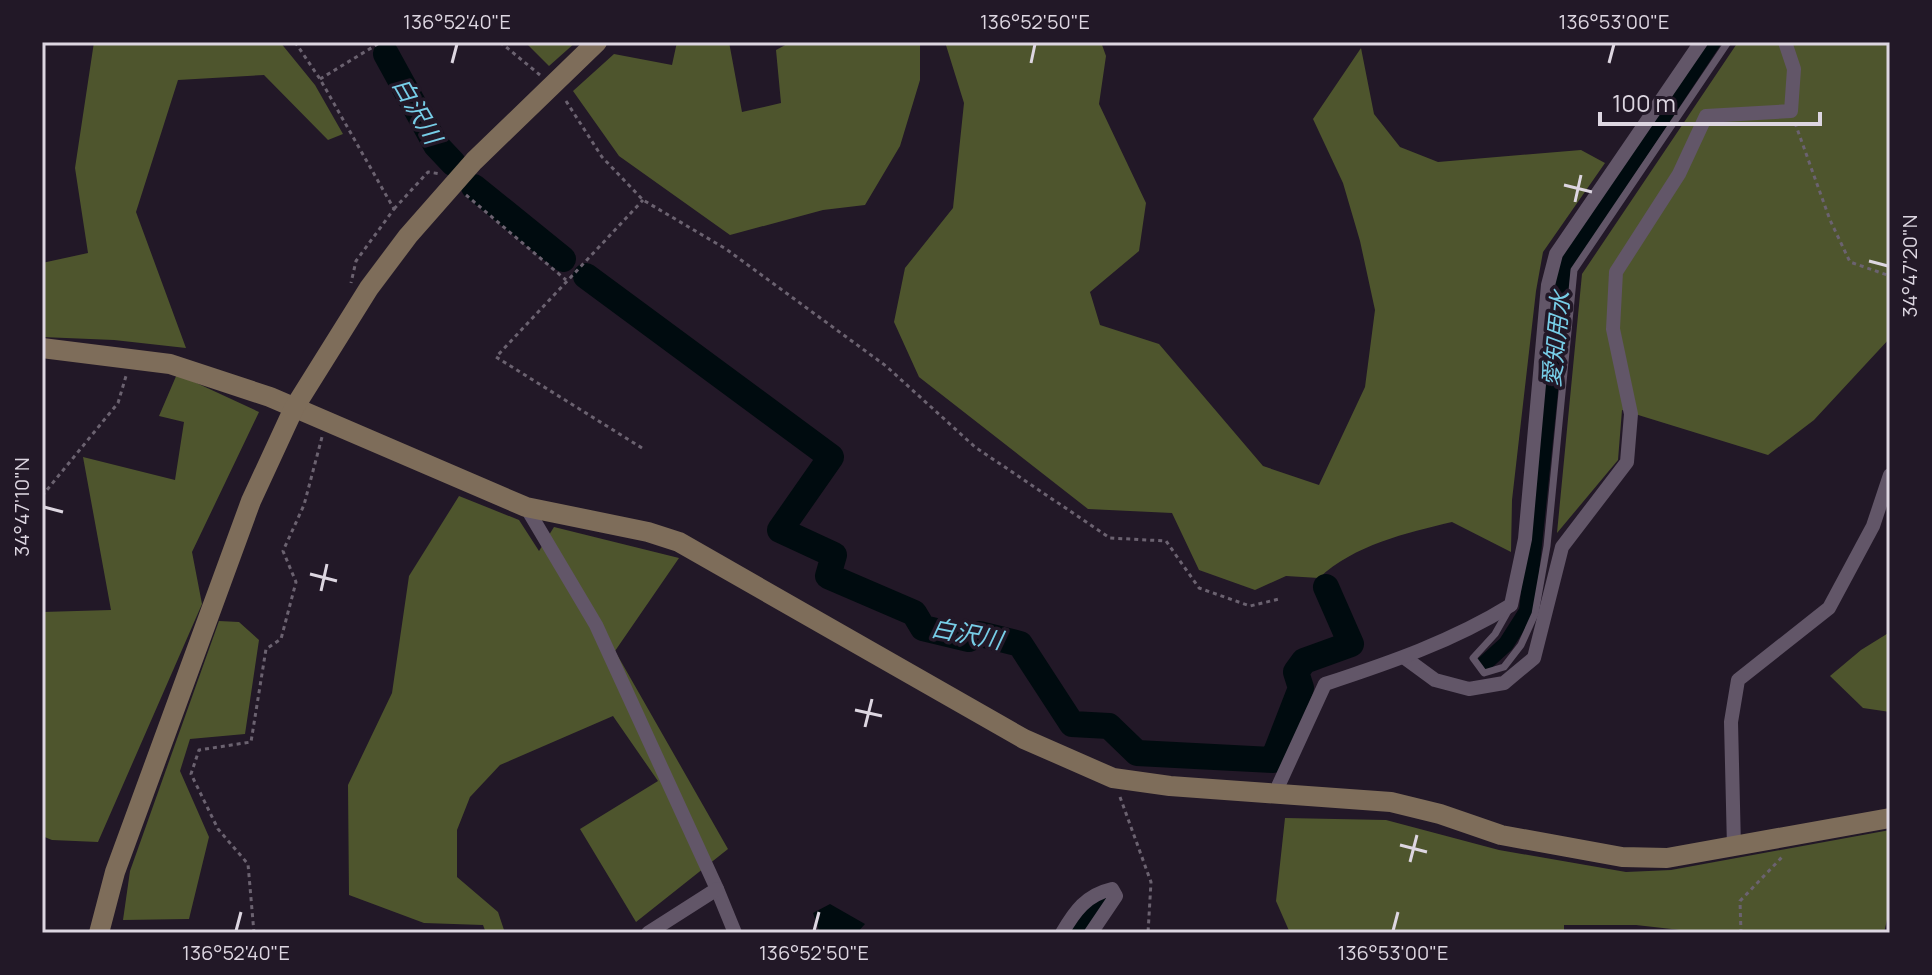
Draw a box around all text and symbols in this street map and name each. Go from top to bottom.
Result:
text: 136°52'40"E [403,8,511,35]
text: 136°52'50"E [980,8,1090,35]
text: 136°53'00"E [1559,8,1669,35]
water label: 白沢川 [386,71,452,152]
scale bar [1600,76,1820,126]
text: 100 m [1612,86,1676,119]
text: 34°47'20"N [1896,214,1923,318]
water label: 愛知用水 [1534,287,1577,388]
text: 34°47'10"N [8,457,35,557]
water label: 白沢川 [929,610,1008,657]
text: 136°52'40"E [182,939,290,966]
text: 136°52'50"E [759,939,869,966]
text: 136°53'00"E [1338,939,1448,966]

